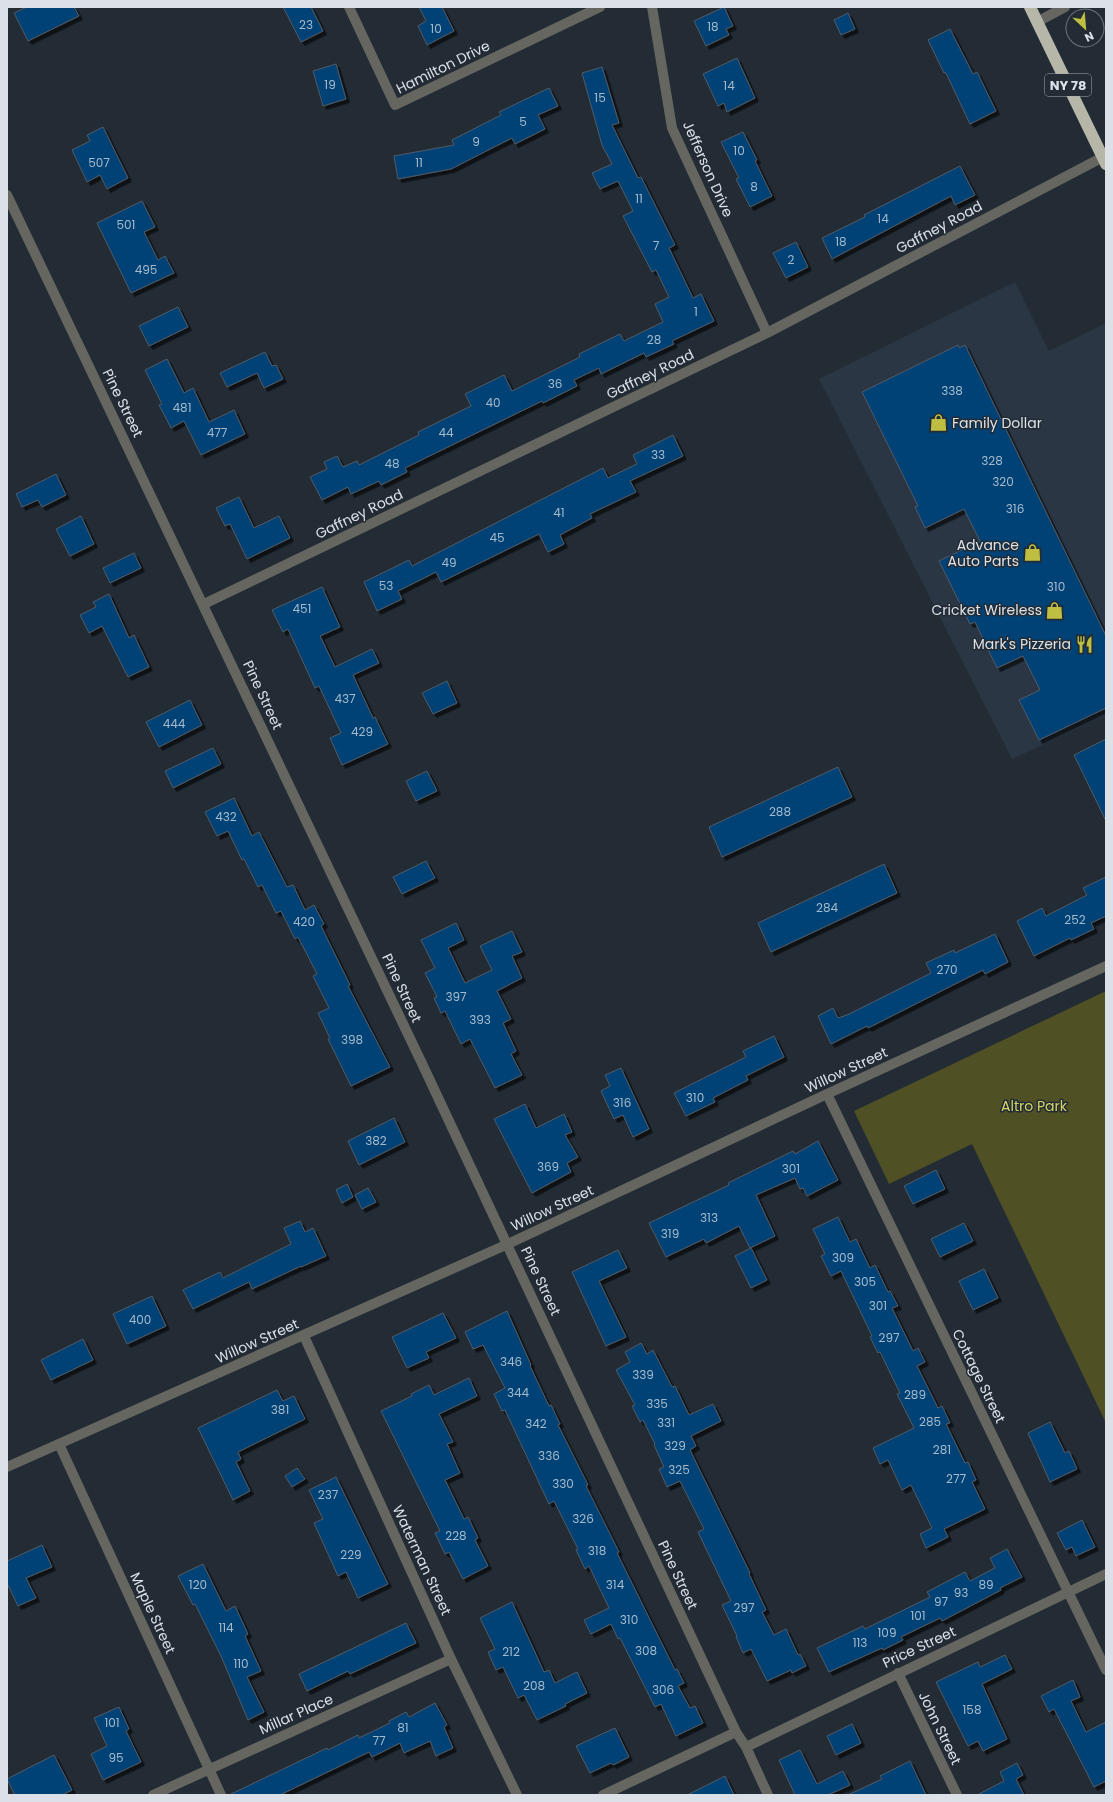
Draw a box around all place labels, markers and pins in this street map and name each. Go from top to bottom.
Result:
shop icon: Family Dollar [929,413,949,433]
place label: Family Dollar [952,413,1042,433]
place label: Advance Auto Parts [948,535,1019,571]
shop icon: Advance Auto Parts [1022,543,1042,563]
place label: Cricket Wireless [932,600,1042,620]
shop icon: Cricket Wireless [1045,600,1065,620]
place label: Mark's Pizzeria [973,634,1071,654]
restaurant icon: Mark's Pizzeria [1074,634,1094,654]

